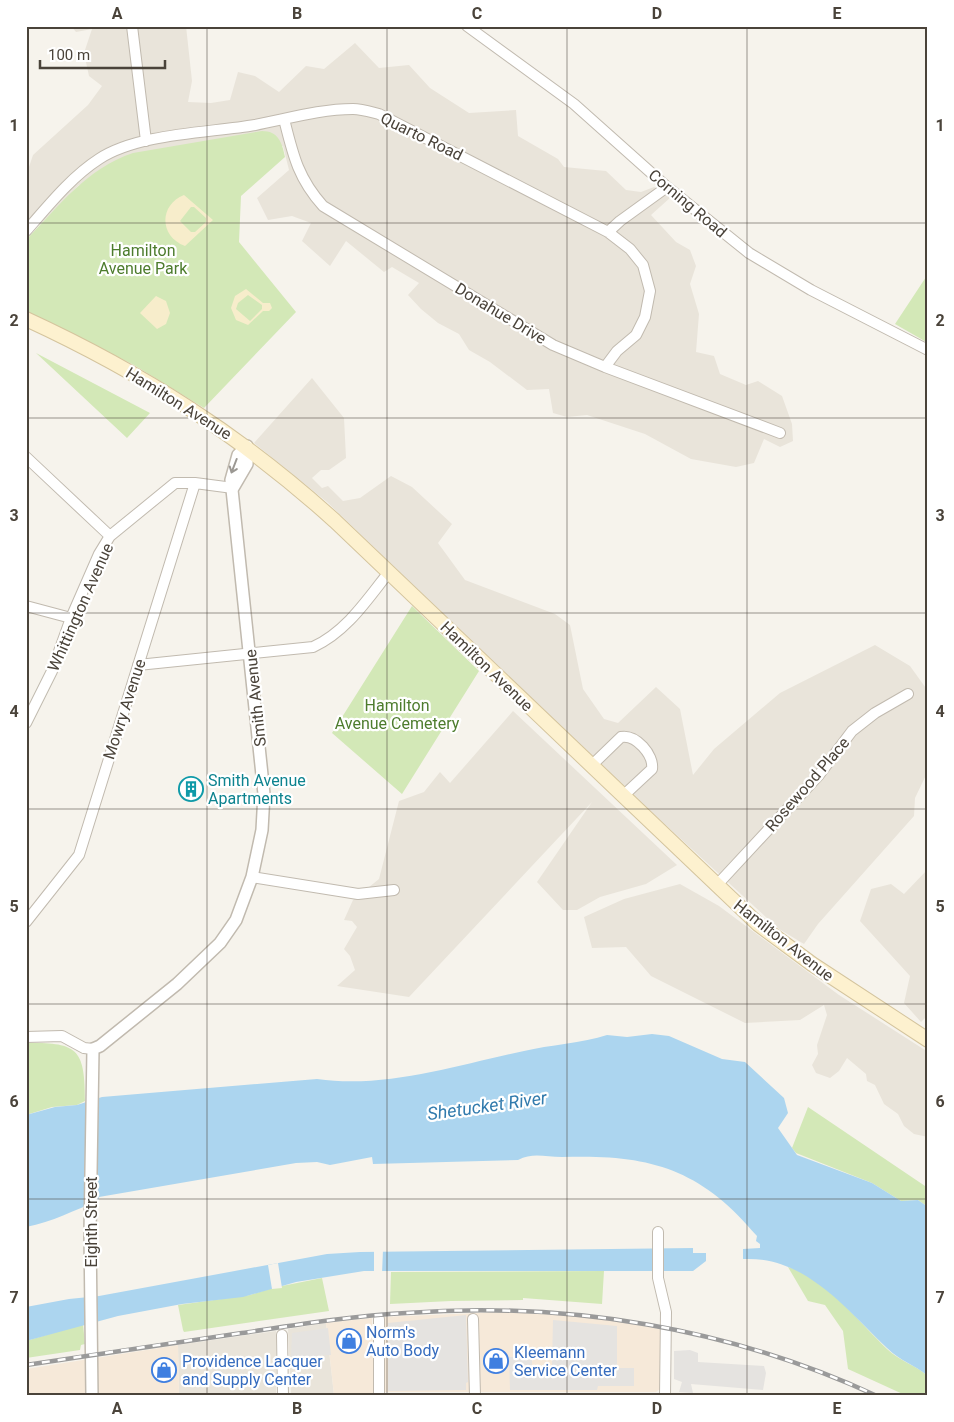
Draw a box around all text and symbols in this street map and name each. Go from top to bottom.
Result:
text: A [112,4,123,23]
text: B [292,4,302,23]
text: C [472,4,482,23]
text: D [652,4,662,23]
text: E [833,4,842,23]
scale bar [40,38,165,70]
text: 100 m [48,46,90,64]
street label: Quarto Road [378,108,466,165]
text: 1 [9,116,19,135]
text: 1 [935,116,945,135]
street label: Corning Road [645,165,731,242]
park label: Hamilton Avenue Park [99,241,188,278]
street label: Donahue Drive [452,279,550,348]
text: 2 [9,311,19,330]
text: 2 [935,311,945,330]
street label: Hamilton Avenue [122,363,235,444]
one-way arrow [229,457,238,473]
text: 3 [9,506,19,525]
text: 3 [935,506,945,525]
street label: Whittington Avenue [44,540,117,674]
street label: Hamilton Avenue [436,617,537,715]
street label: Smith Avenue [241,648,270,748]
street label: Mowry Avenue [99,657,150,762]
park label: Hamilton Avenue Cemetery [335,696,460,733]
text: 4 [9,702,19,721]
text: 4 [935,702,945,721]
street label: Rosewood Place [761,733,853,835]
place label: Smith Avenue Apartments [208,771,306,808]
building icon: Smith Avenue Apartments [178,776,204,802]
street label: Hamilton Avenue [730,896,837,985]
text: 5 [9,897,19,916]
text: 5 [935,897,945,916]
water label: Shetucket River [426,1087,549,1124]
text: 6 [9,1092,19,1111]
text: 6 [935,1092,945,1111]
street label: Eighth Street [82,1176,101,1268]
text: 7 [9,1288,19,1307]
text: 7 [935,1288,945,1307]
place label: Norm's Auto Body [366,1323,439,1360]
shop icon: Norm's Auto Body [336,1328,362,1354]
place label: Kleemann Service Center [514,1343,617,1380]
shop icon: Kleemann Service Center [483,1348,509,1374]
place label: Providence Lacquer and Supply Center [182,1352,323,1389]
shop icon: Providence Lacquer and Supply Center [151,1357,177,1383]
text: A [112,1399,123,1418]
text: B [292,1399,302,1418]
text: C [472,1399,482,1418]
text: D [652,1399,662,1418]
text: E [833,1399,842,1418]

